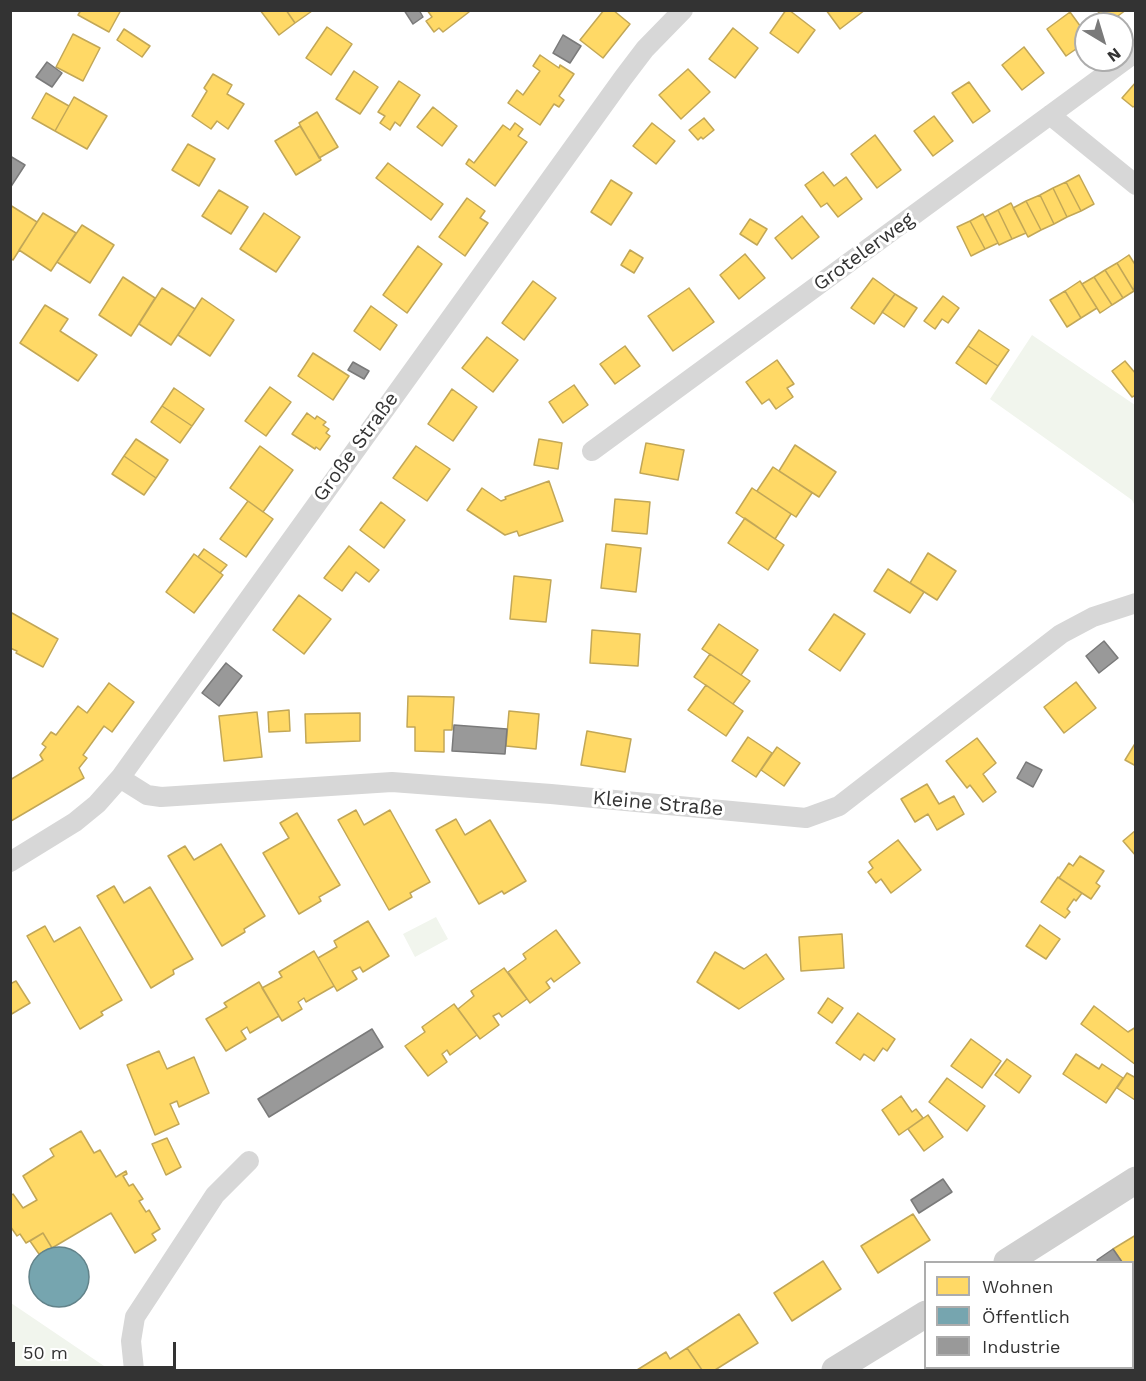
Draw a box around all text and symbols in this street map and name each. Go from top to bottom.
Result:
north arrow [1074,12,1134,72]
text: N [1104,44,1125,66]
street label: Grotelerweg [809,207,919,297]
street label: Große Straße [308,388,404,506]
street label: Kleine Straße [592,786,724,822]
legend [924,1261,1134,1369]
text: Wohnen [982,1276,1053,1297]
text: Öffentlich [982,1306,1070,1327]
scale bar [15,1330,178,1368]
text: Industrie [982,1336,1060,1357]
text: 50 m [23,1342,68,1363]

